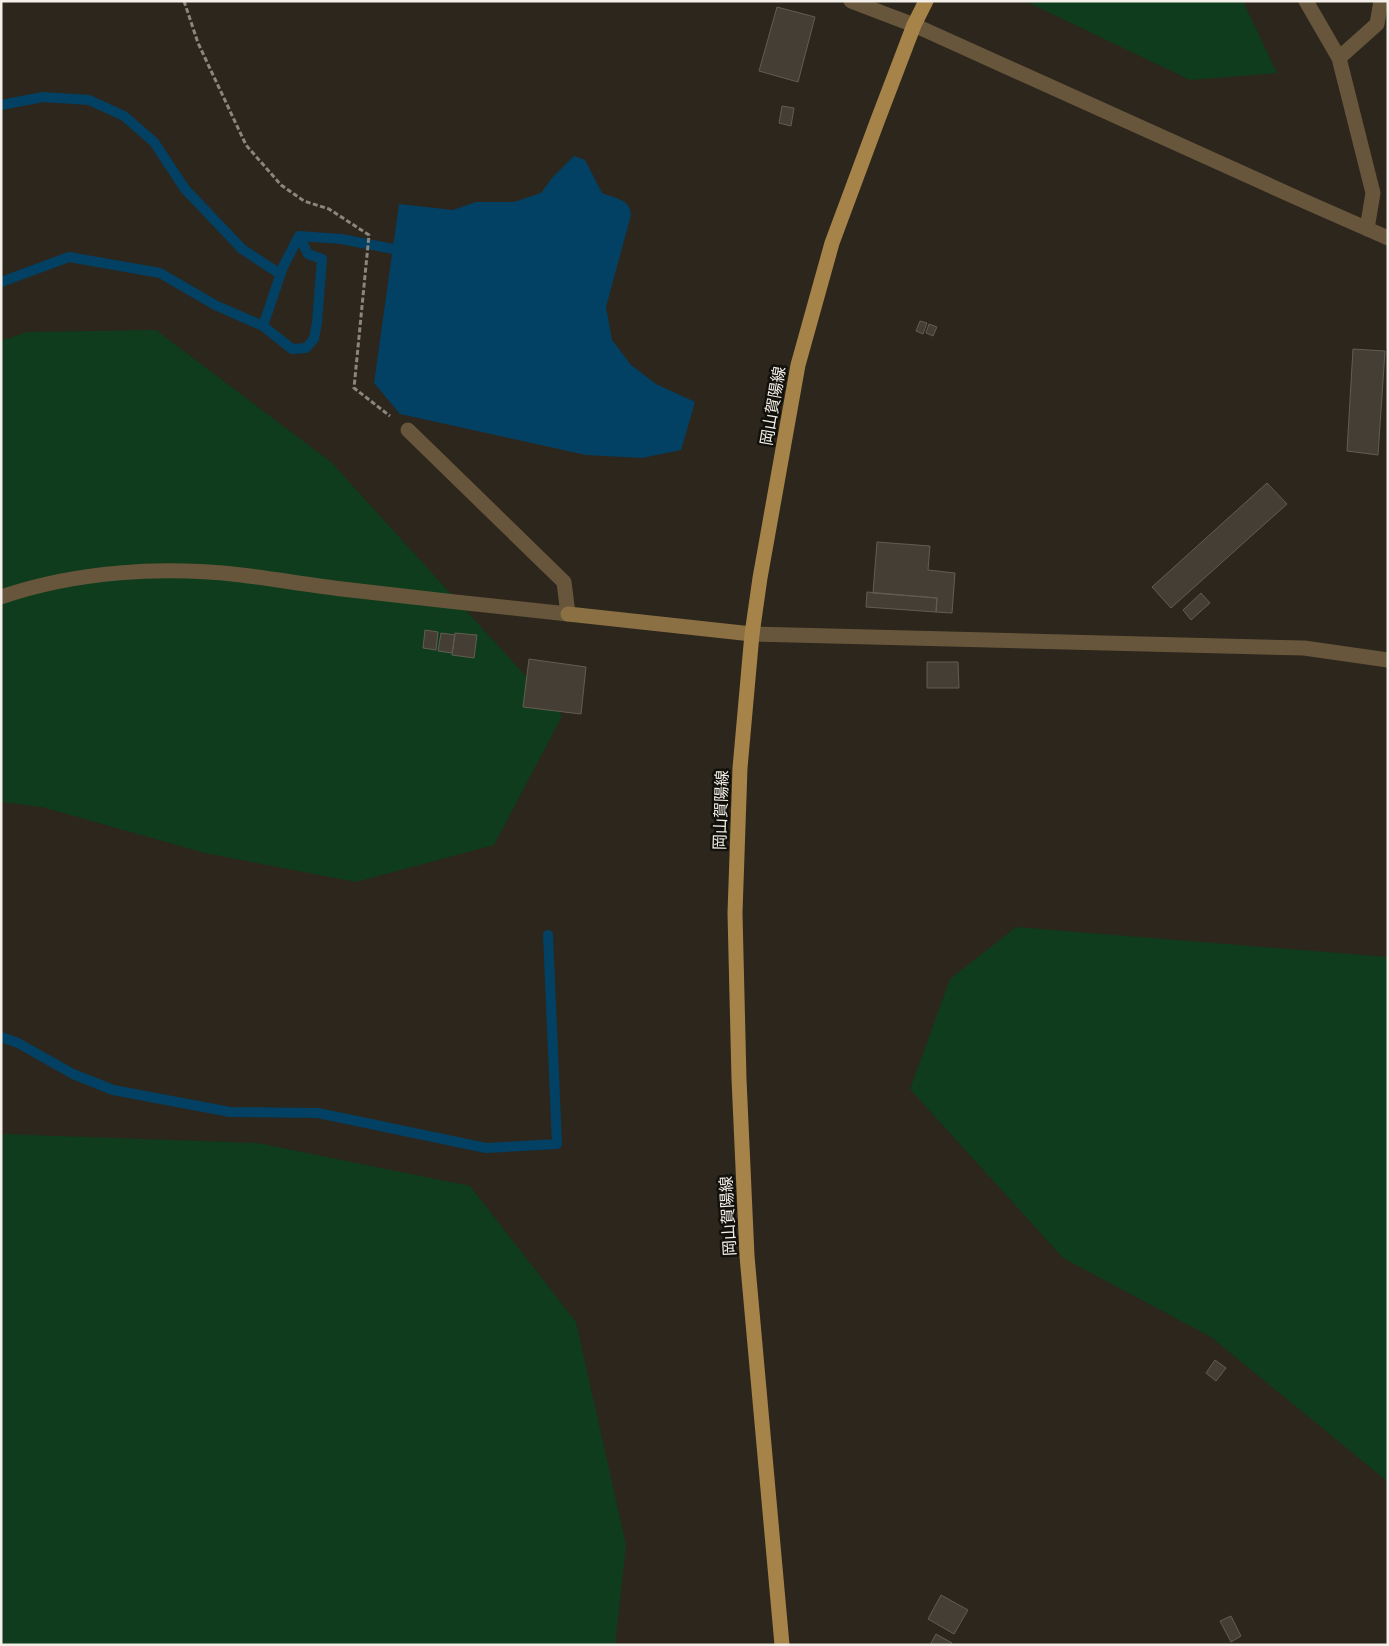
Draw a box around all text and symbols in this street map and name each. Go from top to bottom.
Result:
street label: 岡山賀陽線 [757,365,789,447]
street label: 岡山賀陽線 [710,770,732,850]
street label: 岡山賀陽線 [716,1176,740,1256]

